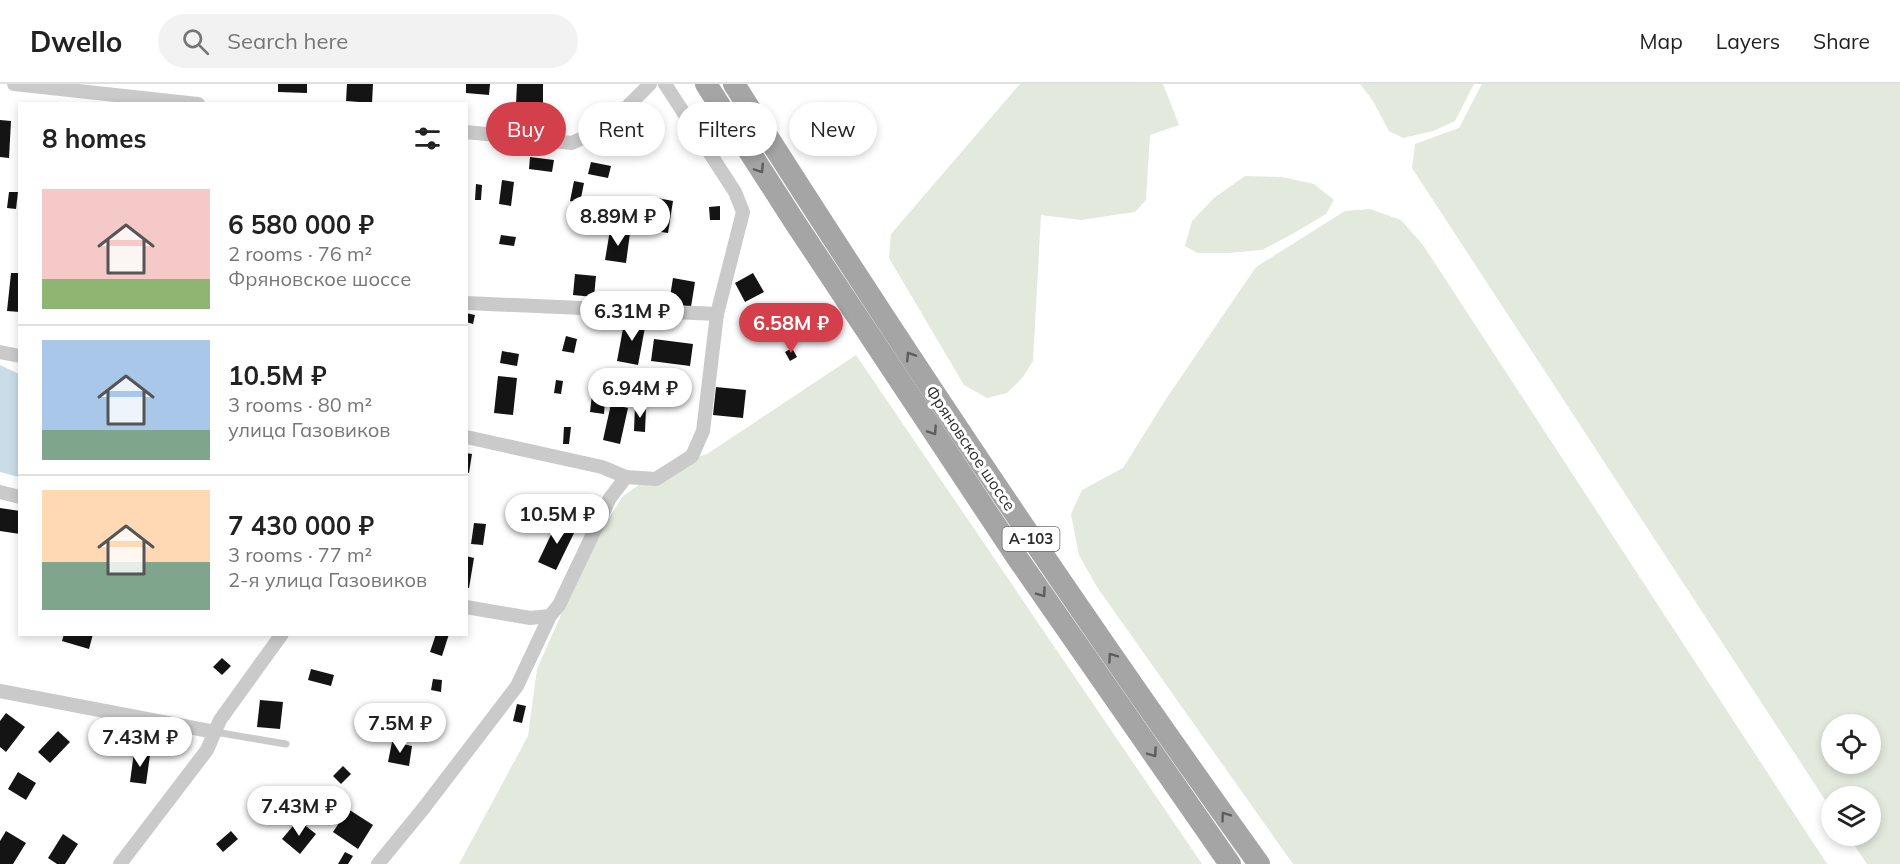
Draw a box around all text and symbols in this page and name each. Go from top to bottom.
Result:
search box [158,14,578,68]
text: Dwello [30,24,122,59]
icon: search [179,25,212,58]
text: Search here [227,27,348,55]
text: Map [1640,28,1683,54]
text: Layers [1716,28,1780,54]
text: Share [1813,28,1870,54]
chip: Buy [486,102,566,156]
chip: Rent [578,102,665,156]
chip: Filters [677,102,777,156]
chip: New [789,102,877,156]
text: 8 homes [42,122,146,155]
icon: filters [411,122,444,155]
one-way arrow [753,163,765,173]
pin: 8.89M ₽ [563,196,673,247]
text: 8.89M ₽ [580,203,656,228]
text: 6 580 000 ₽ [228,208,374,241]
icon: home [90,213,162,285]
text: 2 rooms · 76 m² [228,241,372,266]
text: Фряновское шоссе [228,266,411,291]
pin: 6.31M ₽ [577,291,687,342]
text: 6.31M ₽ [594,298,670,323]
pin: 6.58M ₽ [736,303,846,354]
text: 6.58M ₽ [753,310,829,335]
one-way arrow [906,352,917,363]
text: 10.5M ₽ [228,359,327,392]
icon: home [90,364,162,436]
pin: 6.94M ₽ [585,368,695,419]
text: 6.94M ₽ [602,375,678,400]
street label: Фряновское шоссе [922,382,1020,514]
text: 3 rooms · 80 m² [228,392,372,417]
text: улица Газовиков [228,417,390,442]
one-way arrow [926,424,937,435]
pin: 10.5M ₽ [502,494,612,545]
text: 10.5M ₽ [519,501,595,526]
text: 7 430 000 ₽ [228,509,374,542]
icon: home [90,514,162,586]
road number: А-103 [1002,527,1060,551]
text: 3 rooms · 77 m² [228,542,372,567]
text: 2-я улица Газовиков [228,567,427,592]
one-way arrow [1035,586,1046,597]
one-way arrow [1108,653,1119,664]
pin: 7.5M ₽ [351,703,449,754]
text: 7.5M ₽ [368,710,432,735]
map controls [1821,714,1881,846]
button: locate [1821,714,1881,774]
pin: 7.43M ₽ [85,717,195,768]
text: 7.43M ₽ [102,724,178,749]
one-way arrow [1146,746,1157,757]
pin: 7.43M ₽ [244,786,354,837]
button: layers [1821,786,1881,846]
text: 7.43M ₽ [261,793,337,818]
one-way arrow [1221,812,1232,823]

